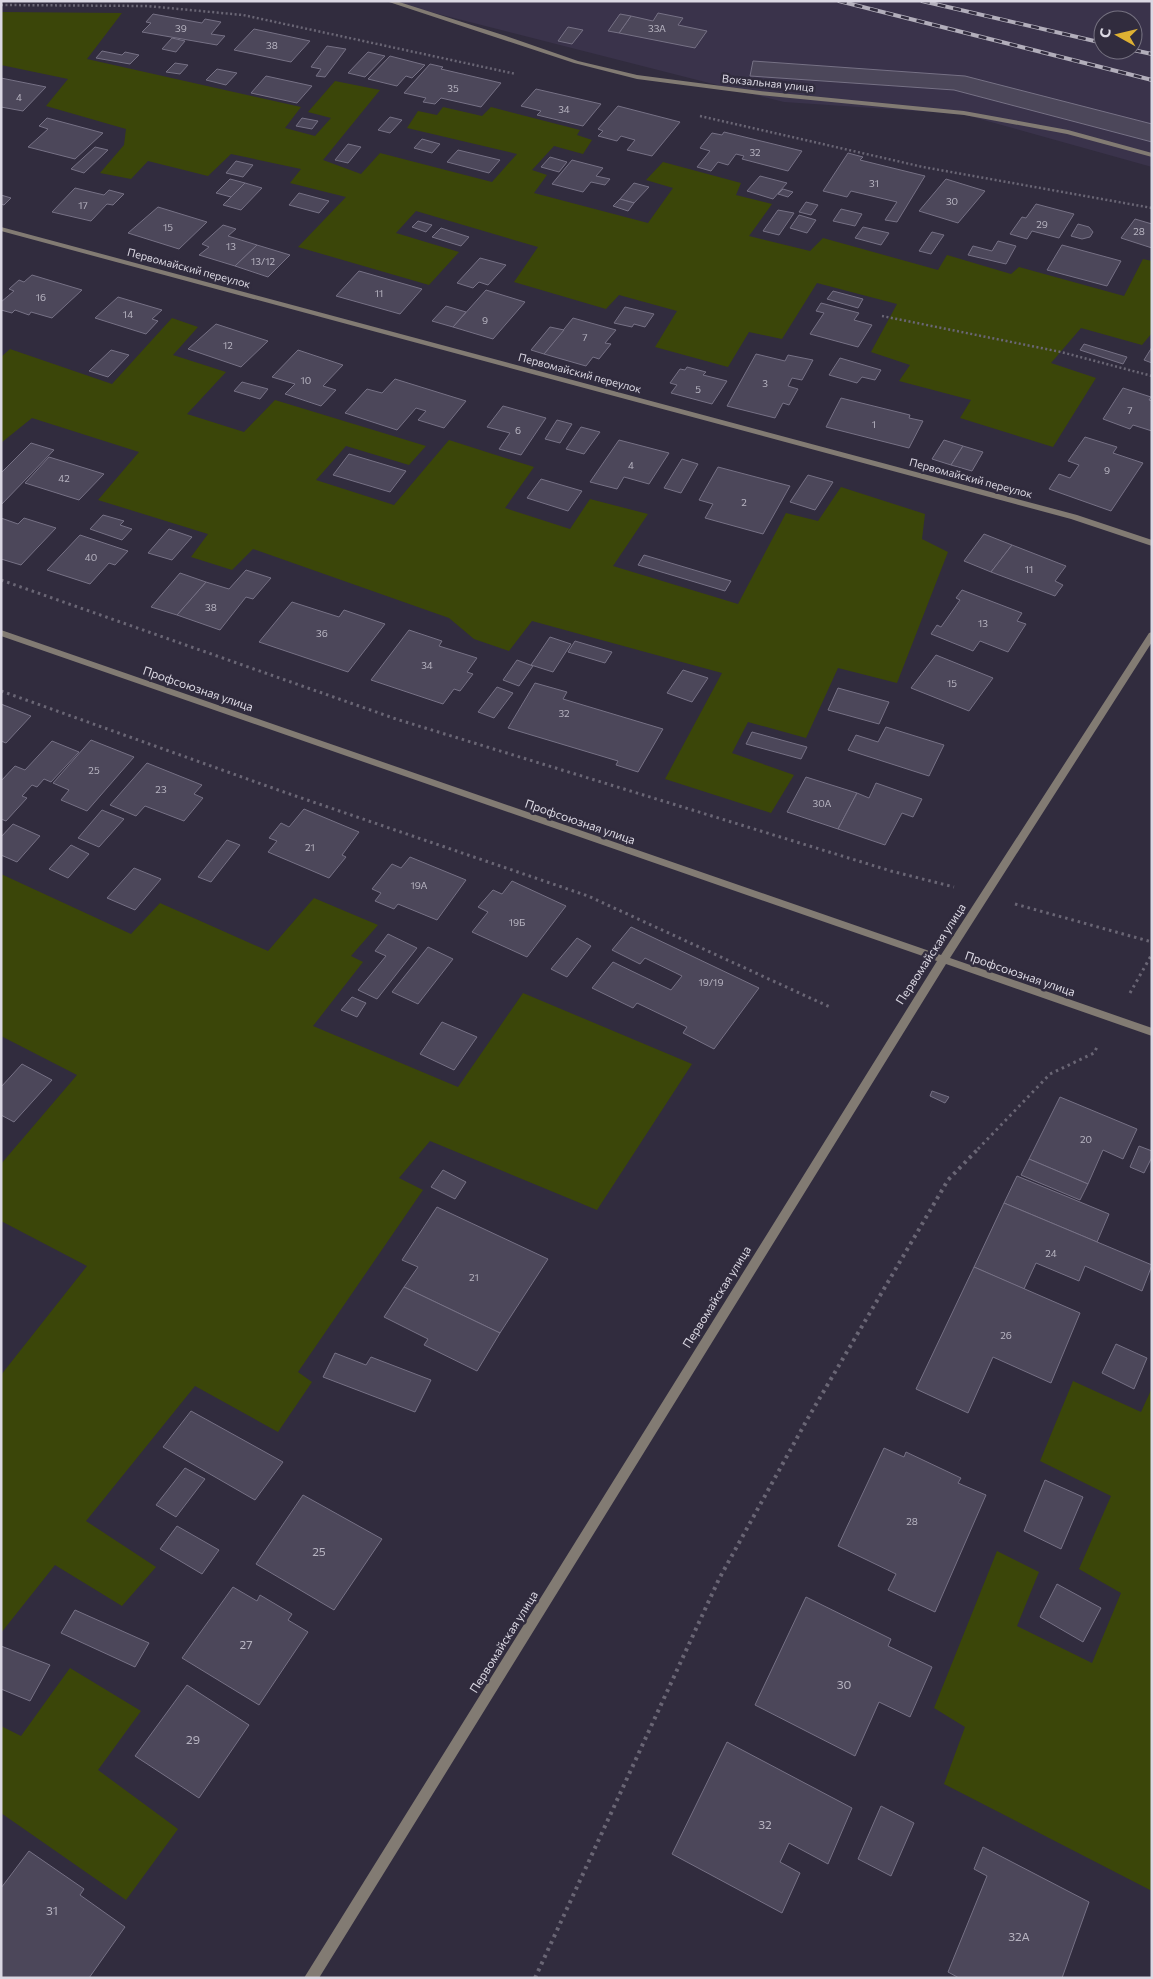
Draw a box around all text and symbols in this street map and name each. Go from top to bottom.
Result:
north arrow [1093,10,1143,60]
house number: 39 [175,22,187,34]
house number: 33А [648,22,666,34]
text: С [1096,27,1114,39]
house number: 38 [266,39,278,51]
street label: Вокзальная улица [721,71,815,94]
house number: 35 [447,82,459,94]
house number: 4 [16,91,22,103]
house number: 34 [558,103,570,115]
house number: 32 [749,146,761,158]
house number: 31 [869,177,879,189]
house number: 30 [946,195,958,207]
house number: 17 [78,199,88,211]
house number: 29 [1036,218,1048,230]
house number: 15 [163,221,173,233]
house number: 28 [1133,225,1145,237]
house number: 13 [226,240,236,252]
street label: Первомайский переулок [126,245,252,290]
house number: 13/12 [251,255,275,267]
house number: 11 [375,287,383,299]
house number: 16 [36,291,46,303]
house number: 14 [123,308,133,320]
house number: 9 [482,314,488,326]
house number: 7 [582,331,588,343]
house number: 12 [223,339,233,351]
street label: Первомайский переулок [517,350,643,395]
house number: 10 [301,374,311,386]
house number: 3 [762,377,768,389]
house number: 5 [695,383,701,395]
house number: 7 [1127,404,1133,416]
house number: 1 [872,418,876,430]
house number: 6 [515,424,521,436]
street label: Первомайский переулок [908,455,1034,500]
house number: 4 [628,459,634,471]
house number: 9 [1104,464,1110,476]
house number: 42 [58,472,70,484]
house number: 2 [741,496,747,508]
house number: 40 [85,551,97,563]
house number: 11 [1025,563,1033,575]
house number: 38 [205,601,217,613]
house number: 13 [978,617,988,629]
house number: 36 [316,627,328,639]
house number: 34 [421,659,433,671]
street label: Профсоюзная улица [141,663,255,714]
house number: 15 [947,677,957,689]
house number: 32 [558,707,570,719]
house number: 25 [88,764,100,776]
house number: 23 [155,783,167,795]
street label: Профсоюзная улица [523,796,637,847]
house number: 30А [813,797,832,809]
house number: 21 [305,841,315,853]
house number: 19А [410,879,428,891]
street label: Первомайская улица [892,900,968,1007]
house number: 19Б [509,916,525,928]
street label: Профсоюзная улица [963,948,1077,999]
house number: 19/19 [699,976,723,988]
house number: 20 [1080,1133,1092,1145]
street label: Первомайская улица [679,1243,753,1350]
house number: 24 [1045,1247,1057,1259]
house number: 21 [469,1271,479,1283]
house number: 26 [1000,1329,1012,1341]
house number: 28 [906,1515,918,1527]
house number: 25 [312,1544,326,1558]
street label: Первомайская улица [466,1588,540,1695]
house number: 27 [240,1637,252,1651]
house number: 30 [837,1677,852,1691]
house number: 29 [186,1732,200,1746]
house number: 32 [758,1817,772,1831]
house number: 31 [46,1903,58,1917]
house number: 32А [1008,1929,1030,1943]

